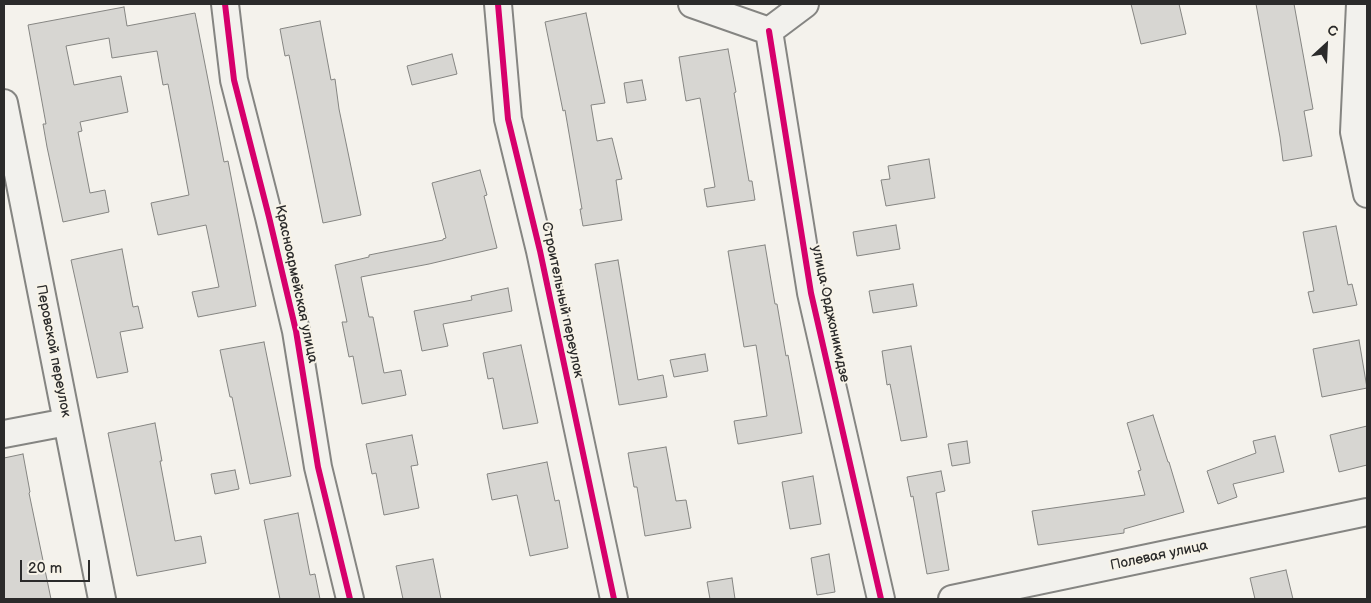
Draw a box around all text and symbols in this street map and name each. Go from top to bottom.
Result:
north arrow [1301,20,1351,70]
text: С [1325,21,1341,41]
street label: Красноармейская улица [271,203,321,365]
street label: Строительный переулок [537,221,587,379]
street label: улица Орджоникидзе [807,244,853,384]
street label: Перовской переулок [32,283,74,419]
street label: Полевая улица [1109,537,1209,575]
scale bar [22,550,92,582]
text: 20 m [28,559,62,578]

